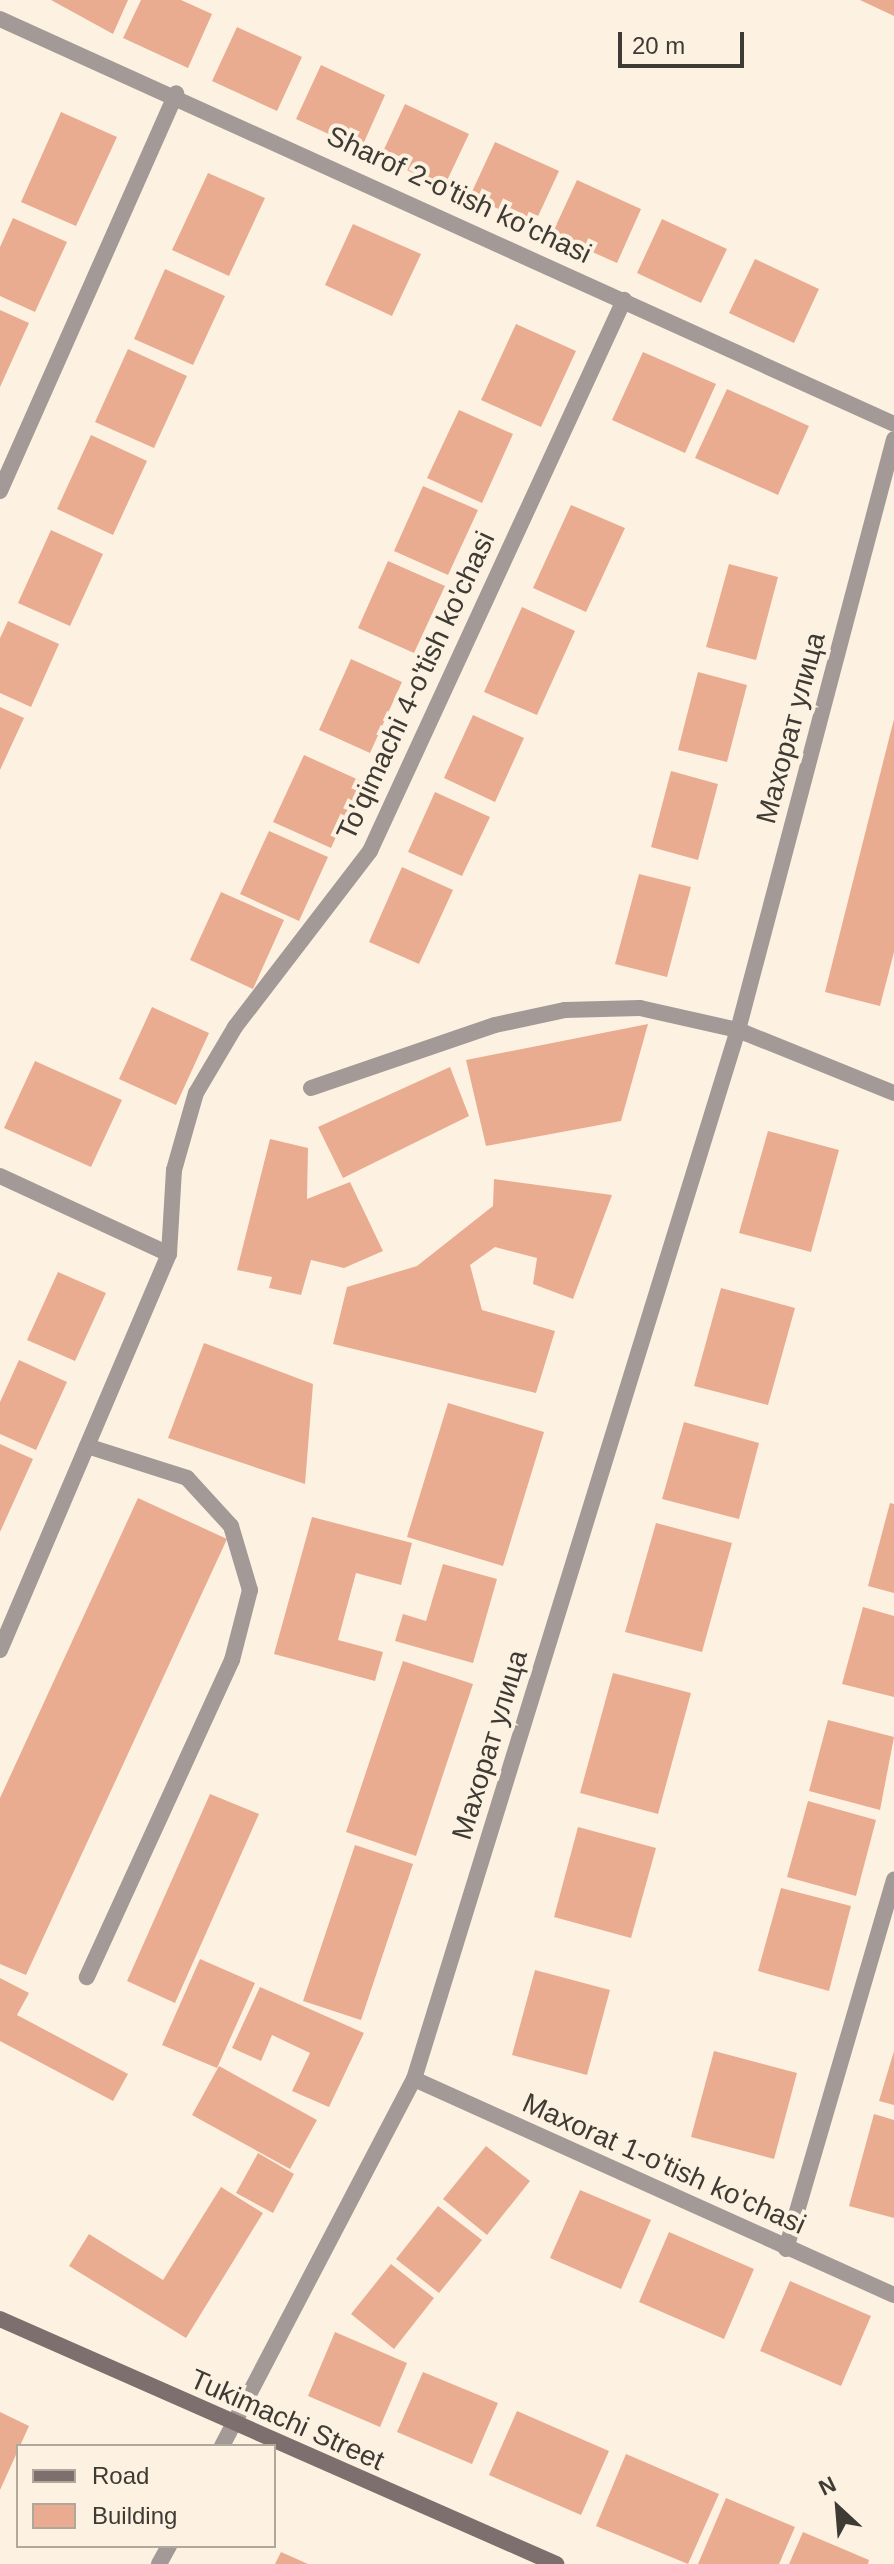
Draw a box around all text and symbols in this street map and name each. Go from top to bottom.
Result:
scale bar [622,16,748,66]
text: 20 m [632,32,685,59]
street label: Sharof 2-o'tish ko'chasi [322,119,596,271]
street label: To'qimachi 4-o'tish ko'chasi [330,526,502,846]
street label: Махорат улица [749,629,833,827]
street label: Махорат улица [445,1646,535,1844]
street label: Maxorat 1-o'tish ko'chasi [517,2086,811,2242]
street label: Tukimachi Street [185,2362,389,2478]
legend [16,2444,276,2548]
text: Road [92,2462,149,2489]
north arrow [798,2468,878,2548]
text: N [815,2471,840,2501]
text: Building [92,2502,177,2529]

